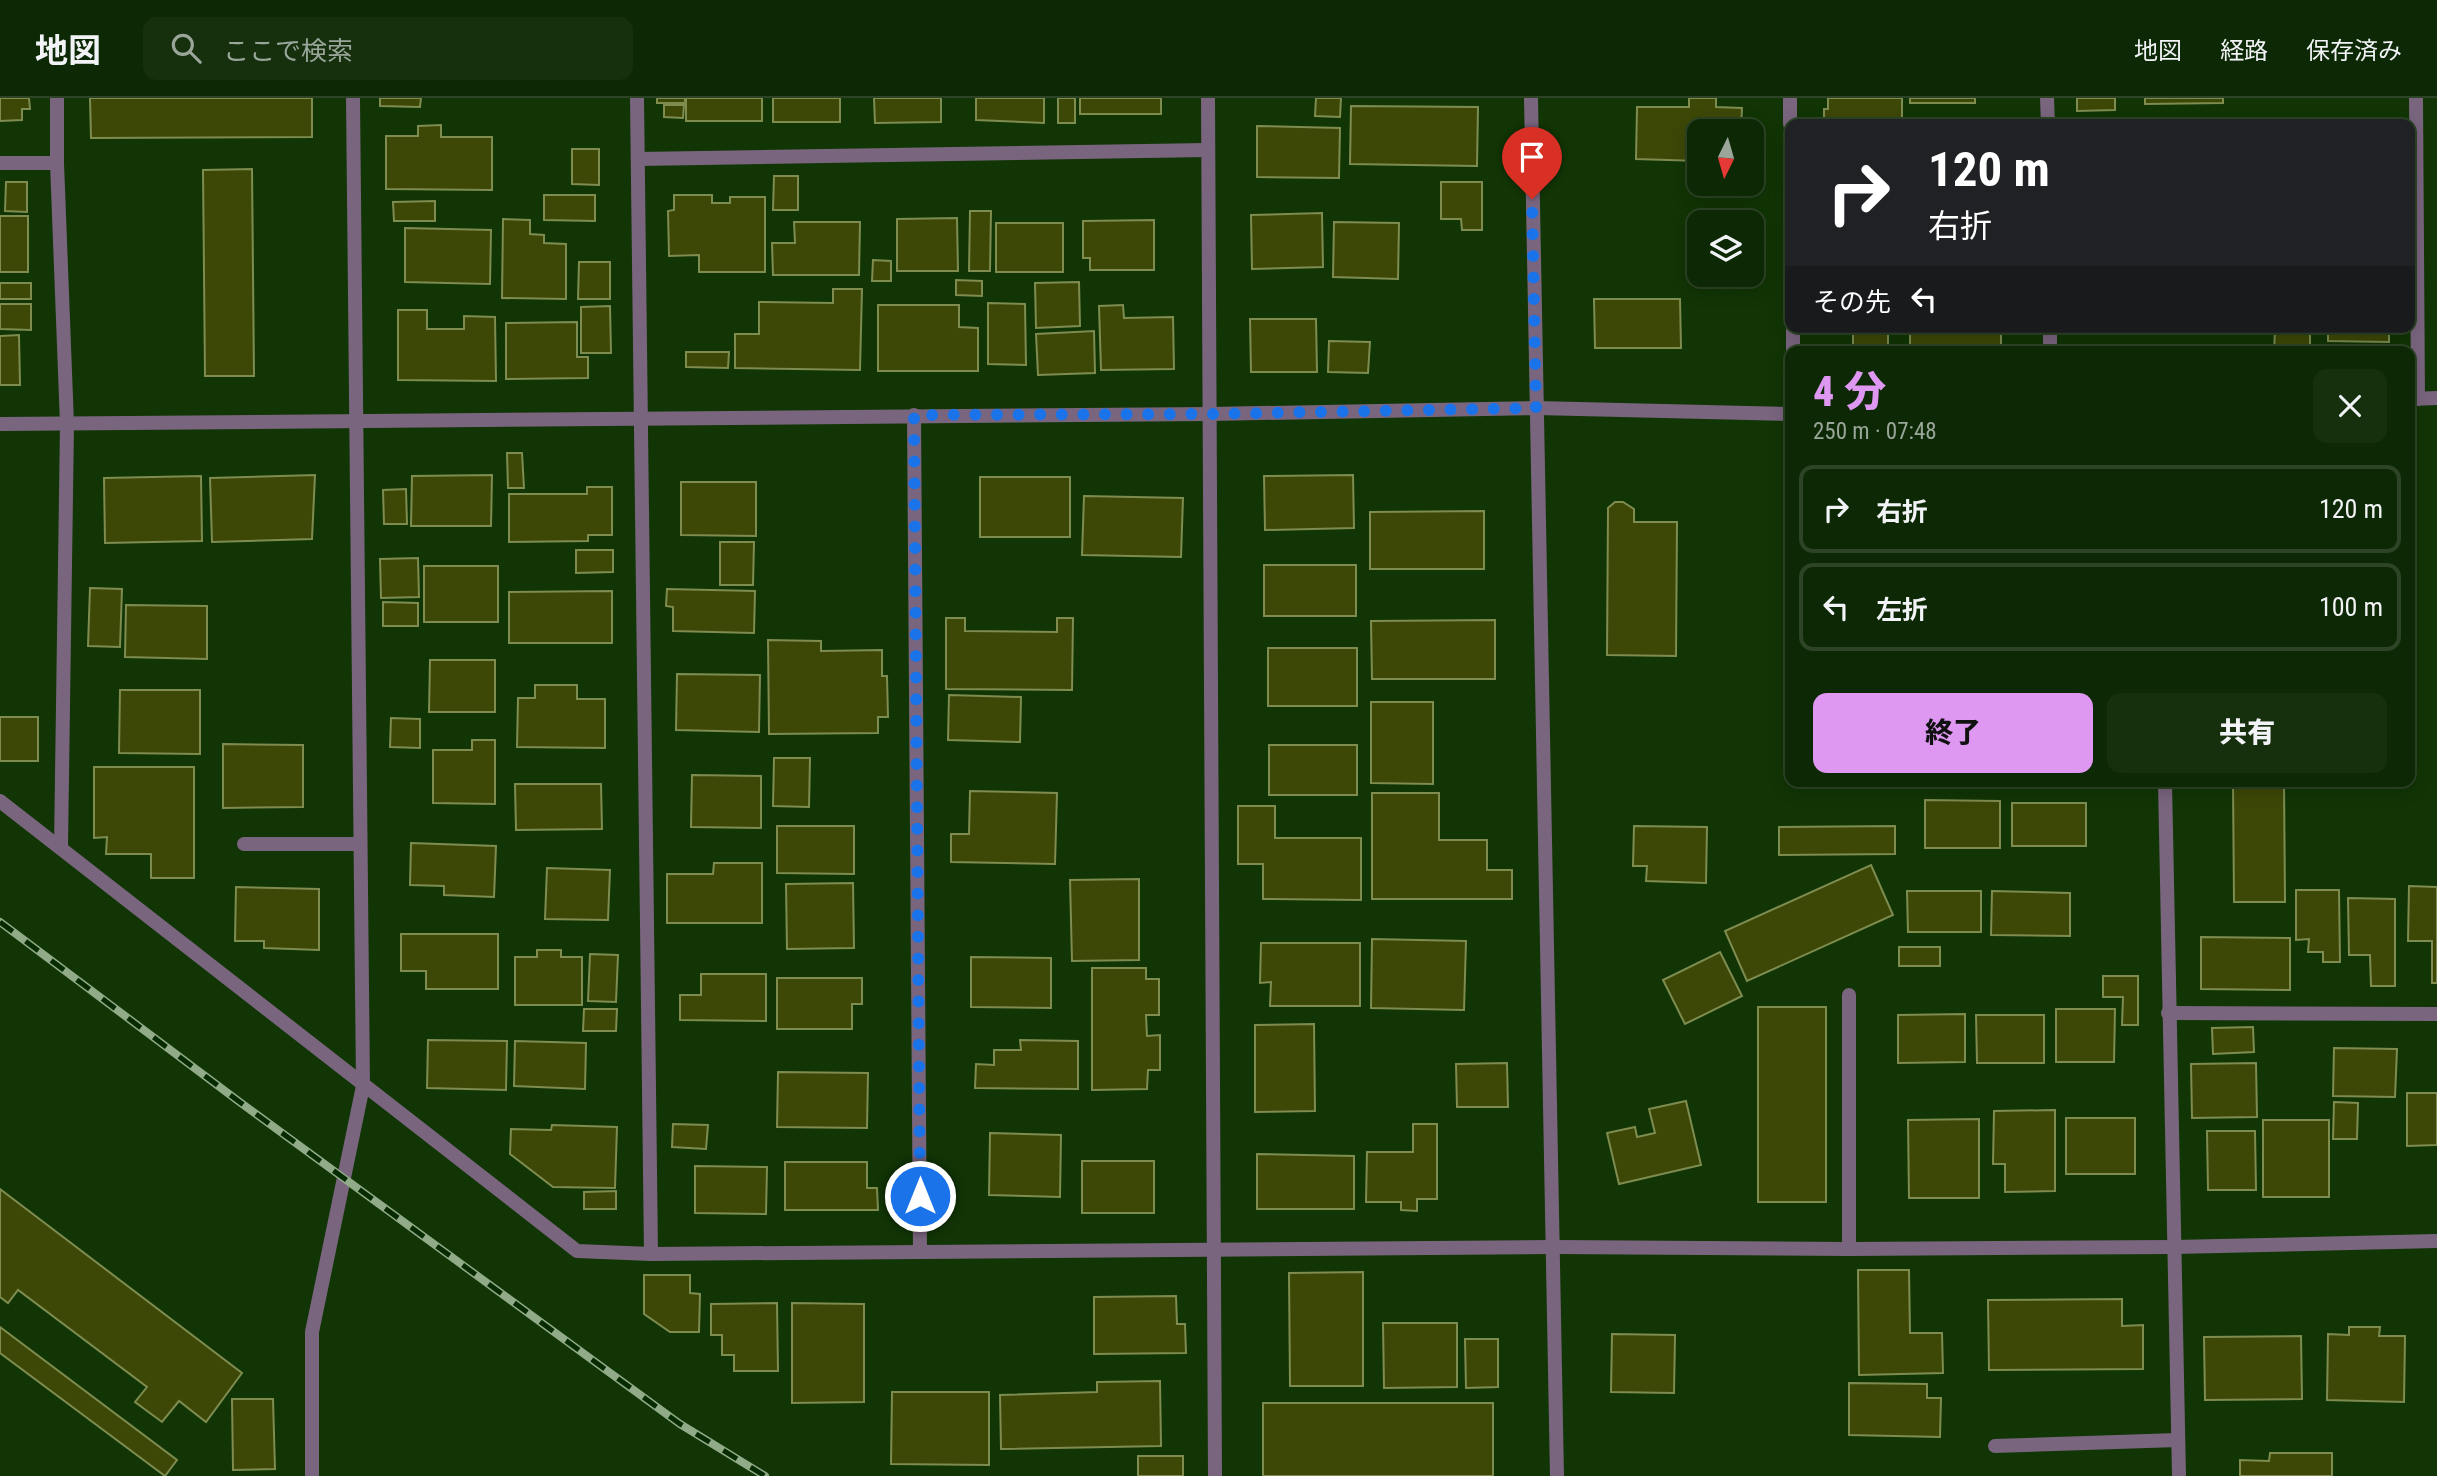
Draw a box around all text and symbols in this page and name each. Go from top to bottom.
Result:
search box [143,17,633,80]
icon: search [167,29,205,67]
text: 地図 [35,31,101,70]
text: ここで検索 [223,36,353,66]
text: 地図 [2134,37,2182,65]
text: 経路 [2220,37,2268,65]
text: 保存済み [2306,37,2402,65]
north arrow [1687,119,1764,196]
map controls [1687,119,1764,287]
pin [1502,127,1562,199]
icon: arrive [1513,138,1551,176]
text: 120 m [1928,141,2050,198]
icon: right [1813,147,1904,238]
text: 右折 [1928,207,1992,245]
button: layers [1687,210,1764,287]
icon: left [1905,280,1943,318]
text: その先 [1813,287,1891,317]
text: 4 分 [1813,367,1886,416]
button: close [2313,369,2387,443]
text: 250 m · 07:48 [1813,418,1937,445]
icon: right [1817,490,1855,528]
text: 120 m [2319,494,2383,524]
text: 右折 [1876,497,1928,527]
icon: left [1817,588,1855,626]
text: 100 m [2319,592,2383,622]
text: 左折 [1876,595,1928,625]
button: 終了 [1813,693,2093,773]
button: 共有 [2107,693,2387,773]
position arrow [883,1159,957,1233]

